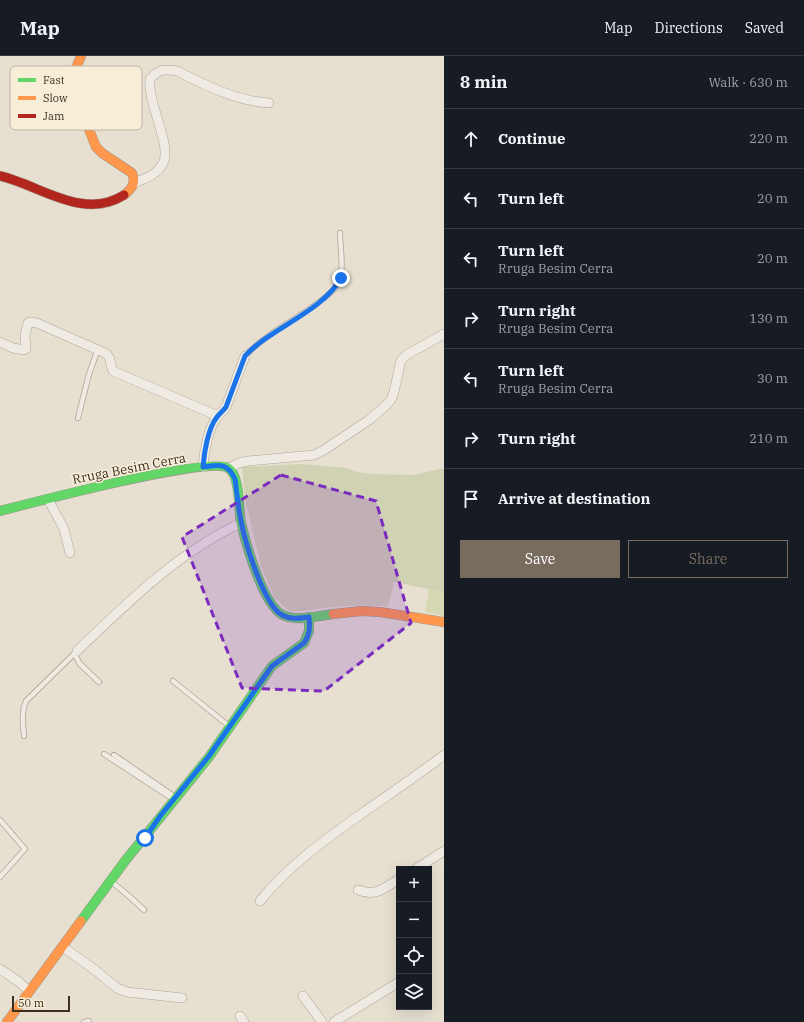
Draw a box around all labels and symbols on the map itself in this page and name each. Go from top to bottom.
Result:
legend [10,66,142,130]
text: Fast [43,73,65,87]
text: Slow [43,91,68,105]
text: Jam [43,109,65,123]
route end [332,269,350,287]
street label: Rruga Besim Cerra [71,449,187,488]
route start [136,829,154,847]
scale bar [12,994,70,1013]

